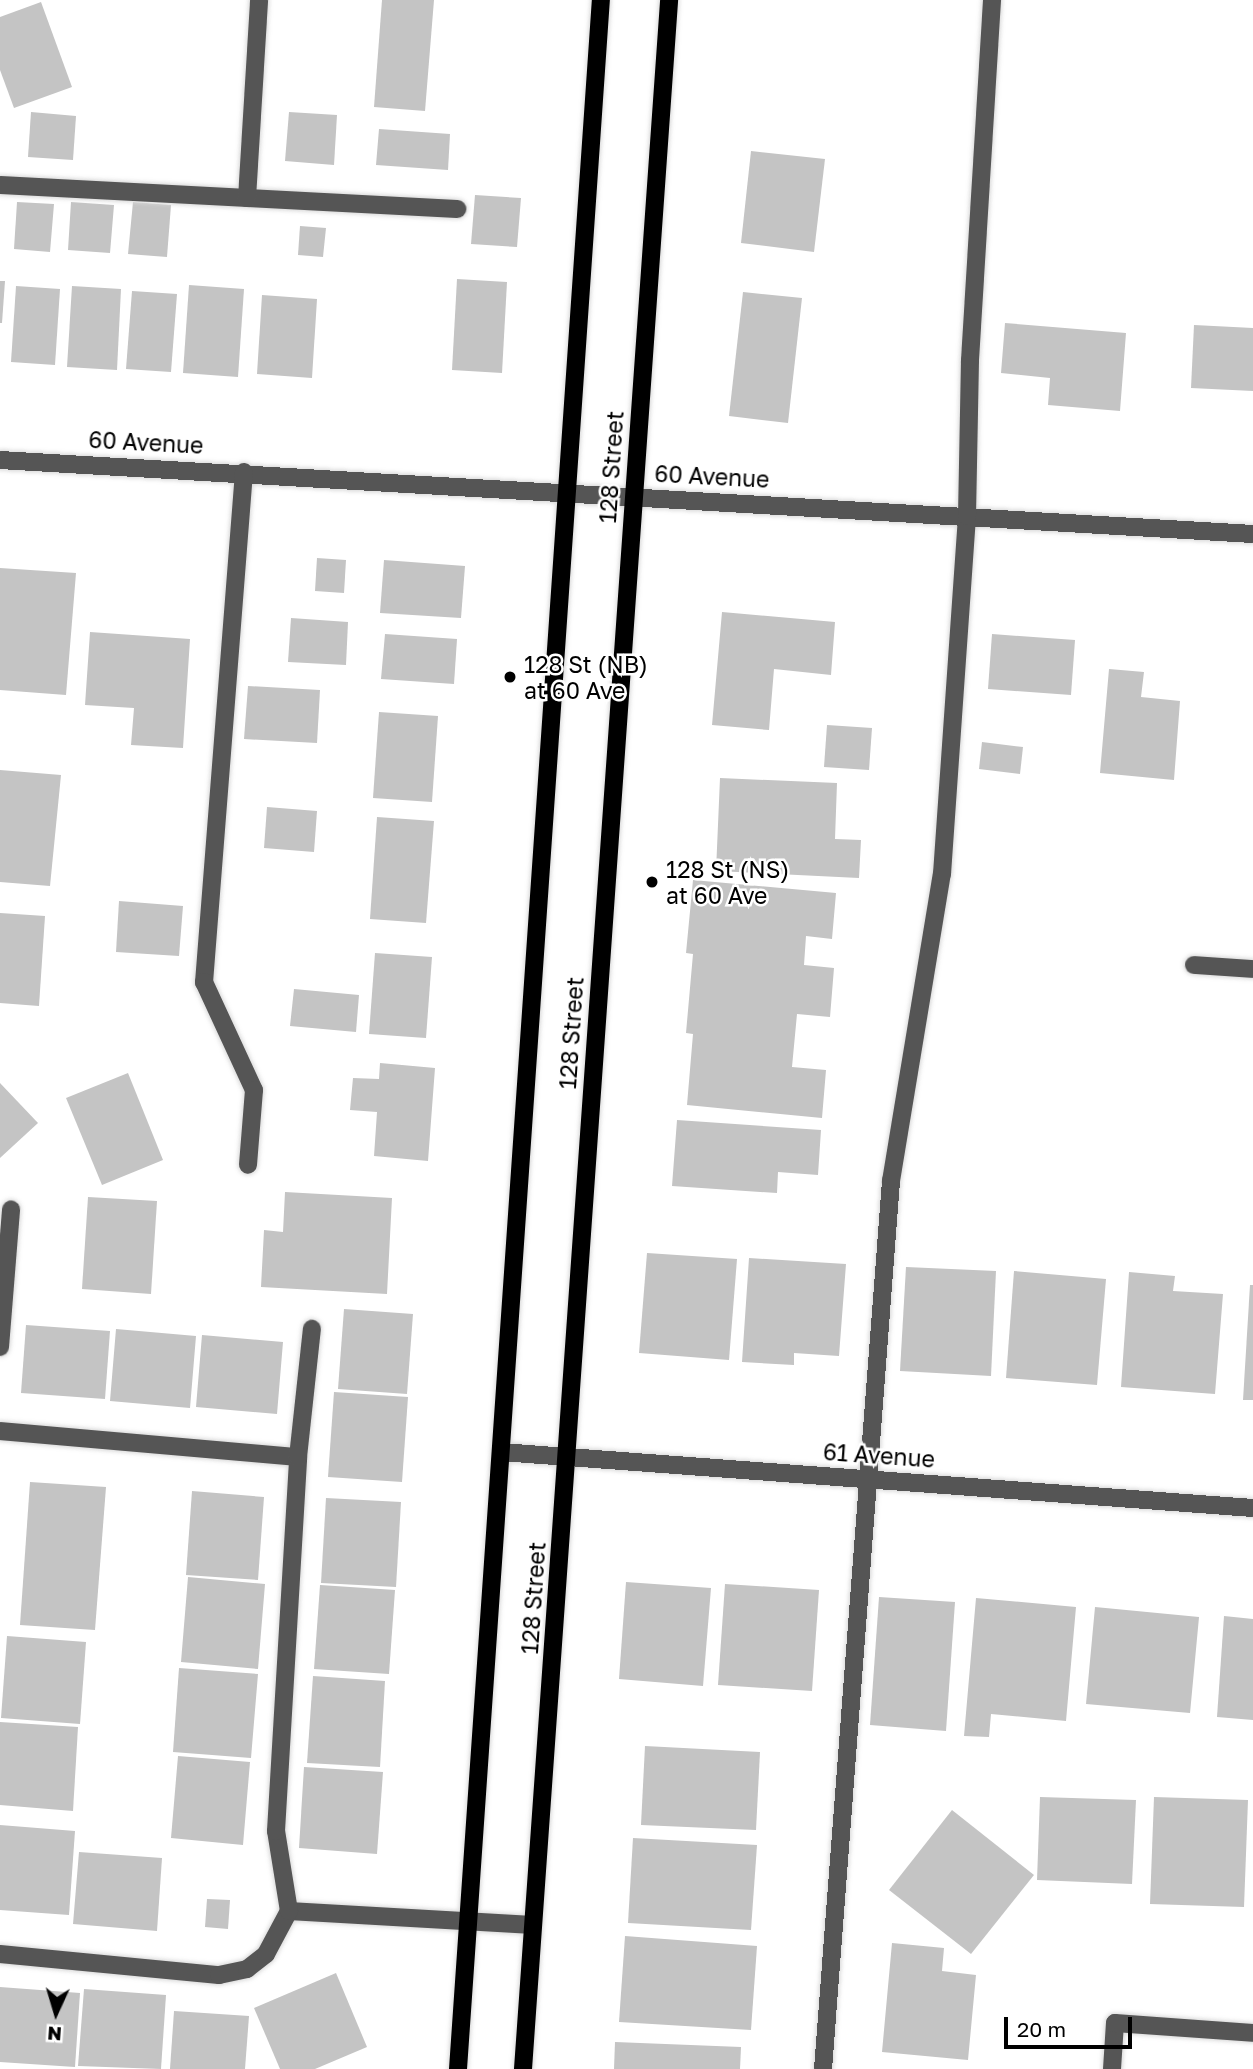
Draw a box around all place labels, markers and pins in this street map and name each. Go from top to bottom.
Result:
place label: 128 St (NB) at 60 Ave [524,650,648,704]
marker: 128 St (NB) at 60 Ave [502,669,518,685]
place label: 128 St (NS) at 60 Ave [666,855,789,909]
marker: 128 St (NS) at 60 Ave [644,874,660,890]

